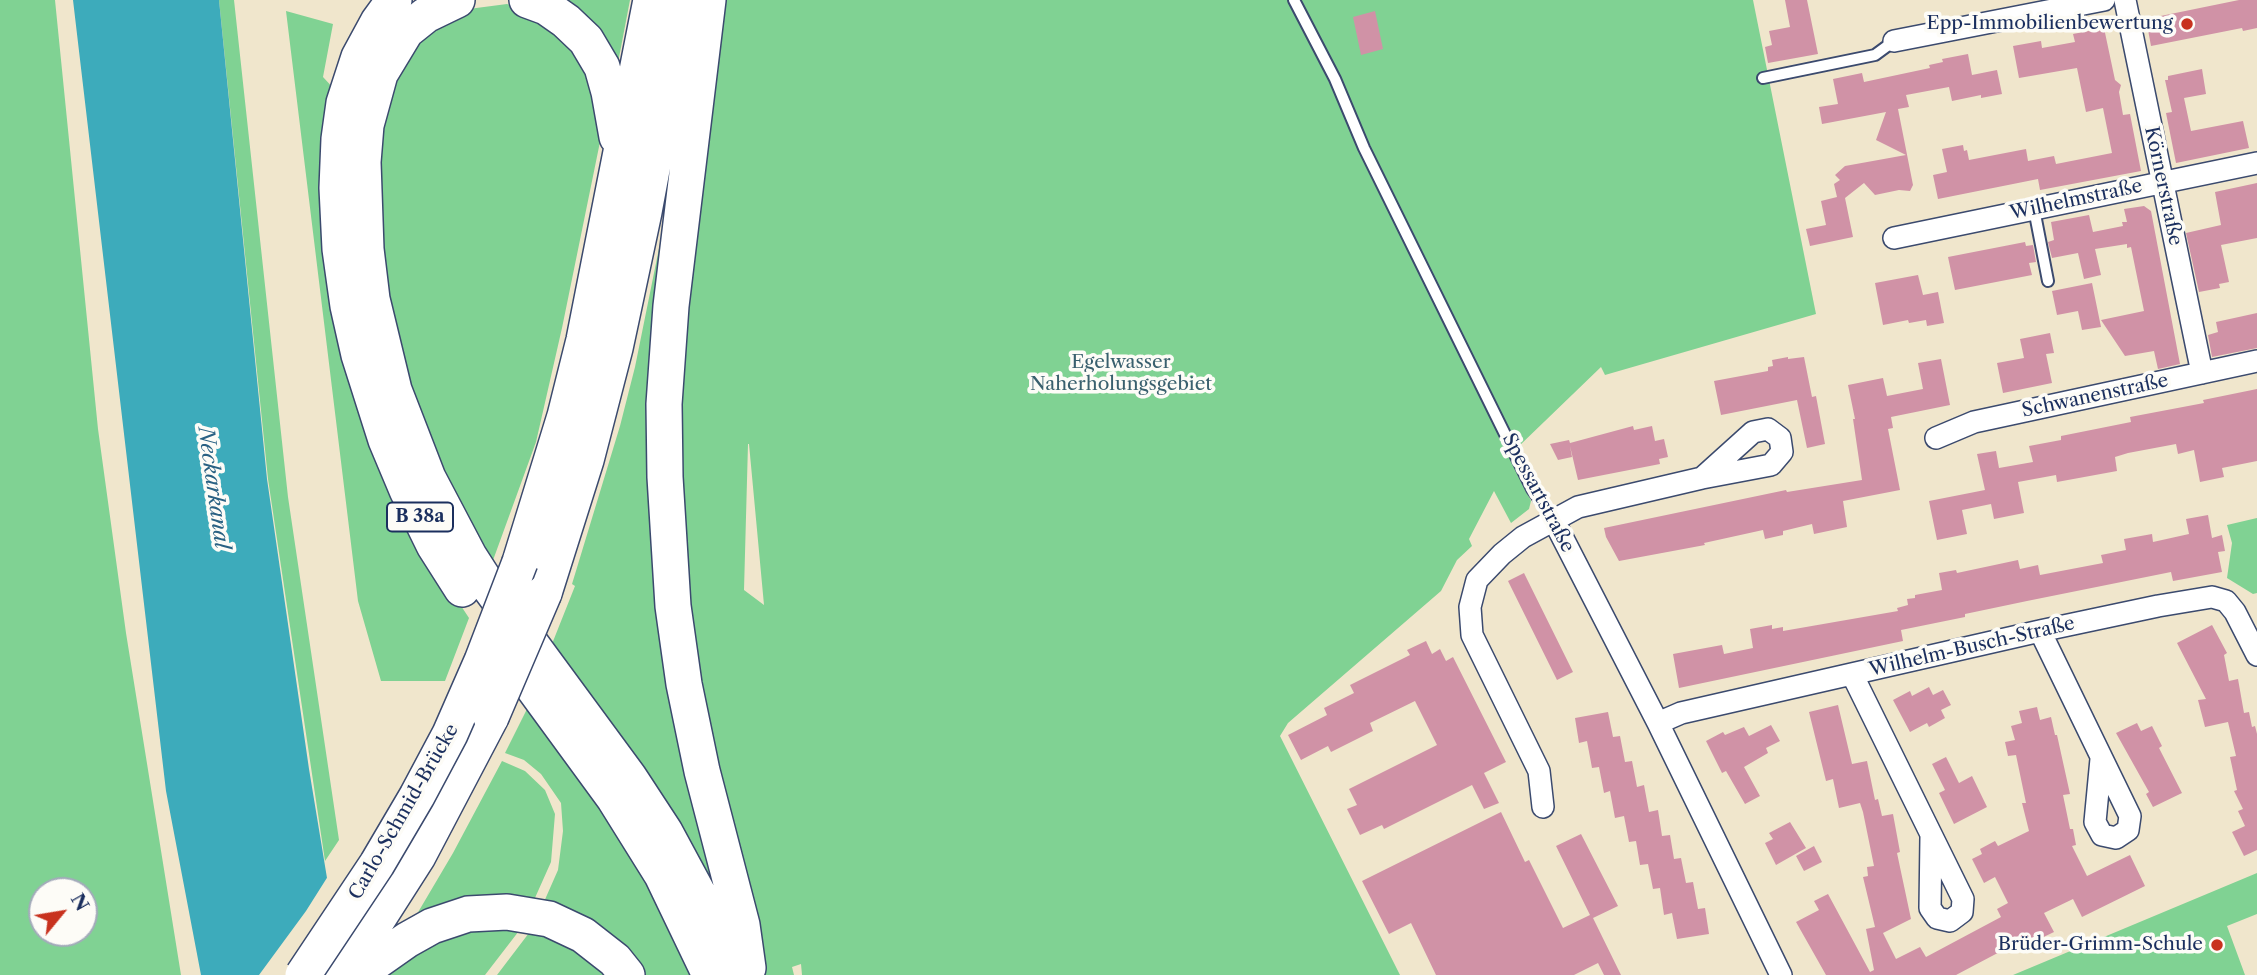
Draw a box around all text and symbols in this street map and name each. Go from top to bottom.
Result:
place label: Epp-Immobilienbewertung [1927,13,2173,35]
marker: Epp-Immobilienbewertung [2179,16,2195,32]
street label: Körnerstraße [2139,124,2187,248]
street label: Wilhelmstraße [2008,175,2144,225]
park label: Egelwasser Naherholungsgebiet [1030,352,1212,396]
street label: Schwanenstraße [2020,369,2170,423]
water label: Neckarkanal [192,425,234,551]
street label: Spessartstraße [1497,430,1579,556]
road number: B 38a [387,503,453,532]
street label: Wilhelm-Busch-Straße [1867,612,2077,682]
street label: Carlo-Schmid-Brücke [344,720,464,904]
north arrow [28,877,98,947]
text: N [66,889,94,915]
place label: Brüder-Grimm-Schule [1998,934,2203,956]
marker: Brüder-Grimm-Schule [2209,937,2225,953]

